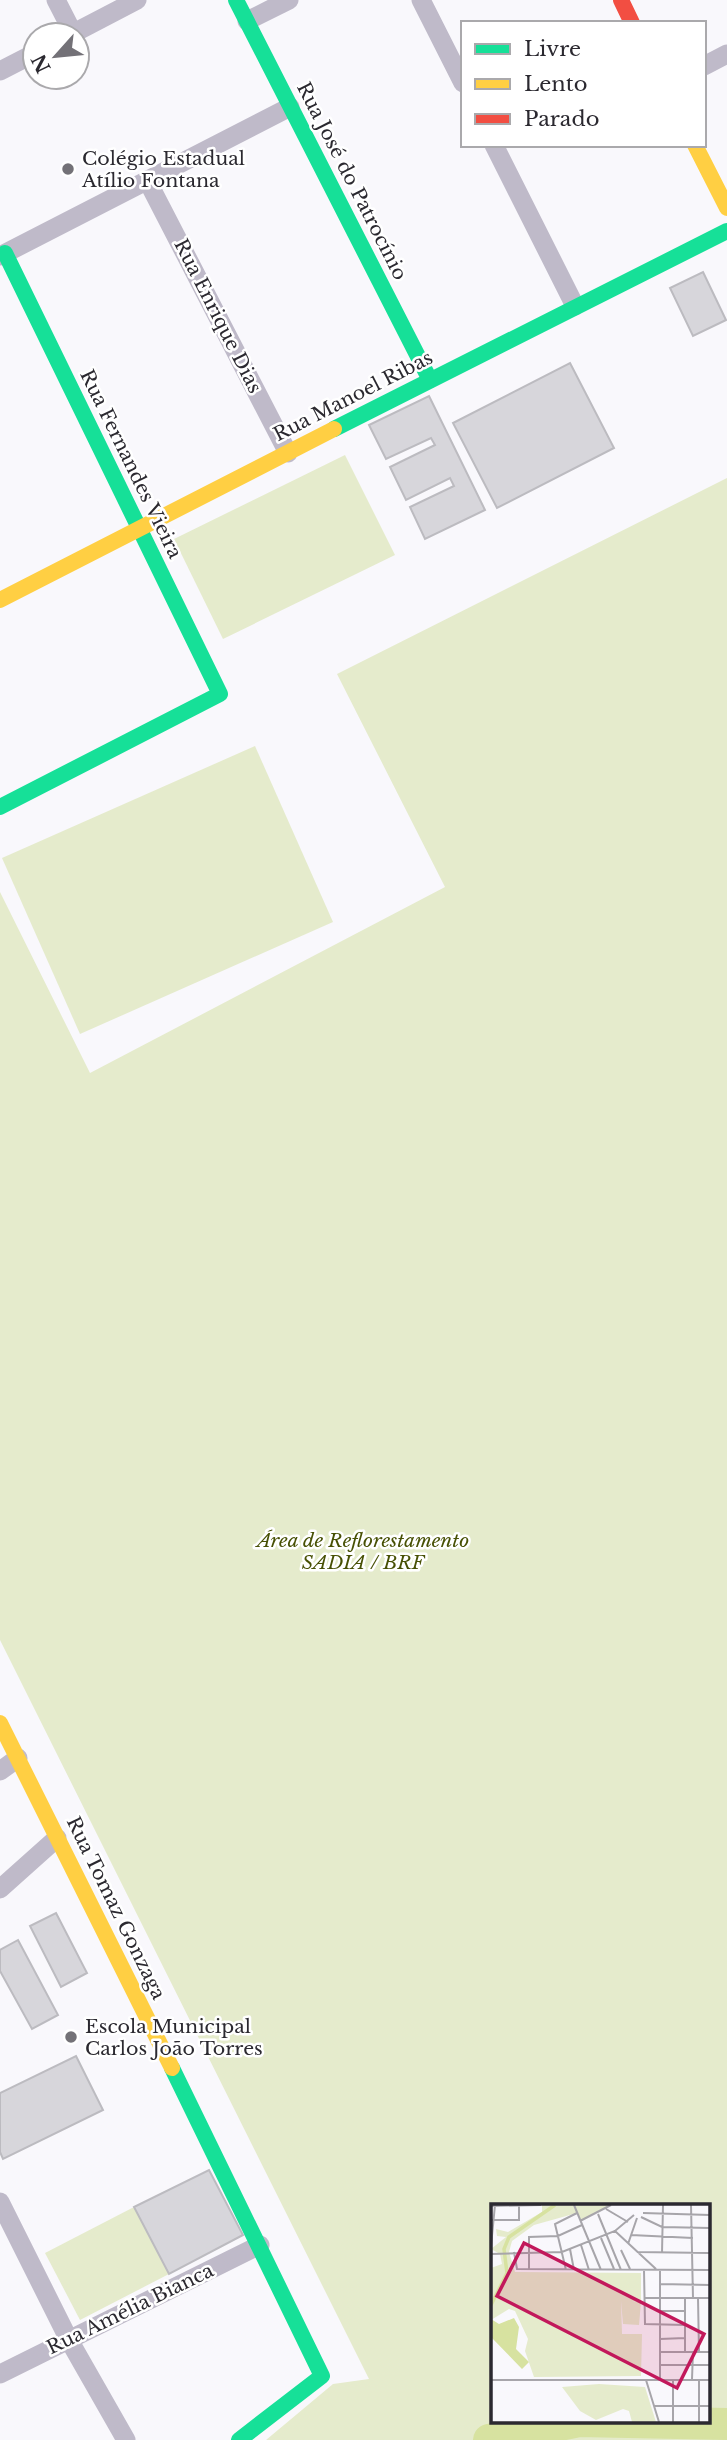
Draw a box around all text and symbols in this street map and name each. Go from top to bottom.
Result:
north arrow [21,21,91,91]
legend [461,21,706,147]
text: Livre [524,36,581,62]
text: N [27,50,56,77]
text: Lento [524,71,587,97]
street label: Rua José do Patrocínio [292,78,412,284]
text: Parado [524,106,599,132]
place label: Colégio Estadual Atílio Fontana [81,147,245,192]
marker: Colégio Estadual Atílio Fontana [60,161,76,177]
street label: Rua Enrique Dias [169,235,267,397]
street label: Rua Manoel Ribas [269,346,437,446]
street label: Rua Fernandes Vieira [75,366,187,563]
park label: Área de Reflorestamento SADIA / BRF [254,1529,469,1574]
street label: Rua Tomaz Gonzaga [62,1813,170,2004]
place label: Escola Municipal Carlos João Torres [85,2015,263,2060]
marker: Escola Municipal Carlos João Torres [63,2029,79,2045]
inset map [491,2204,710,2422]
street label: Rua Amélia Bianca [43,2258,217,2359]

